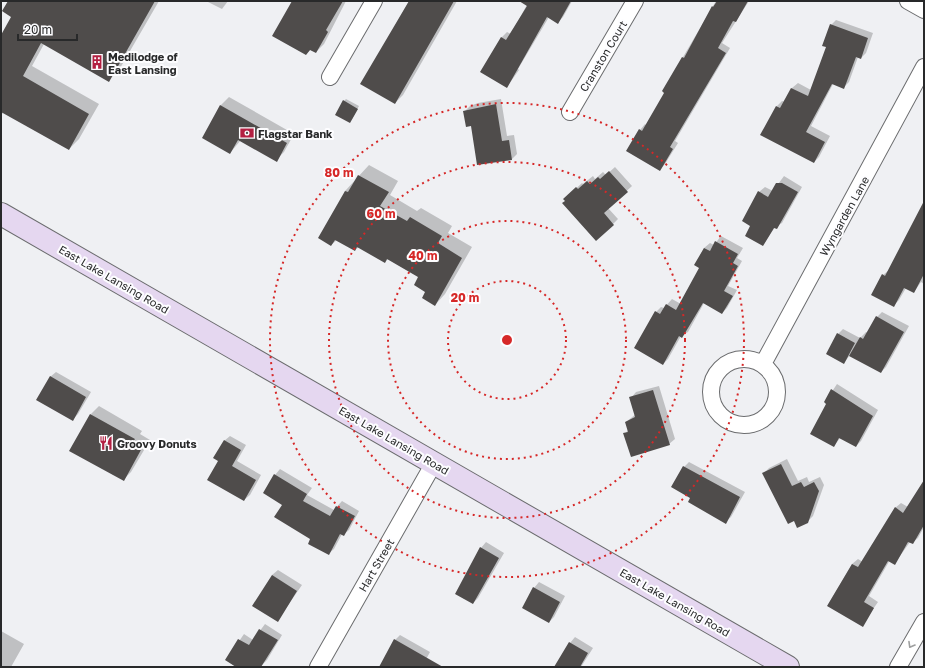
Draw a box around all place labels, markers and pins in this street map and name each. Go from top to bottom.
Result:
place label: Medilodge of East Lansing [108,50,178,76]
building icon: Medilodge of East Lansing [89,54,105,70]
bank icon: Flagstar Bank [239,125,255,141]
place label: Flagstar Bank [258,127,333,140]
centre of rings [500,333,514,347]
restaurant icon: Groovy Donuts [98,435,114,451]
place label: Groovy Donuts [117,437,197,450]

